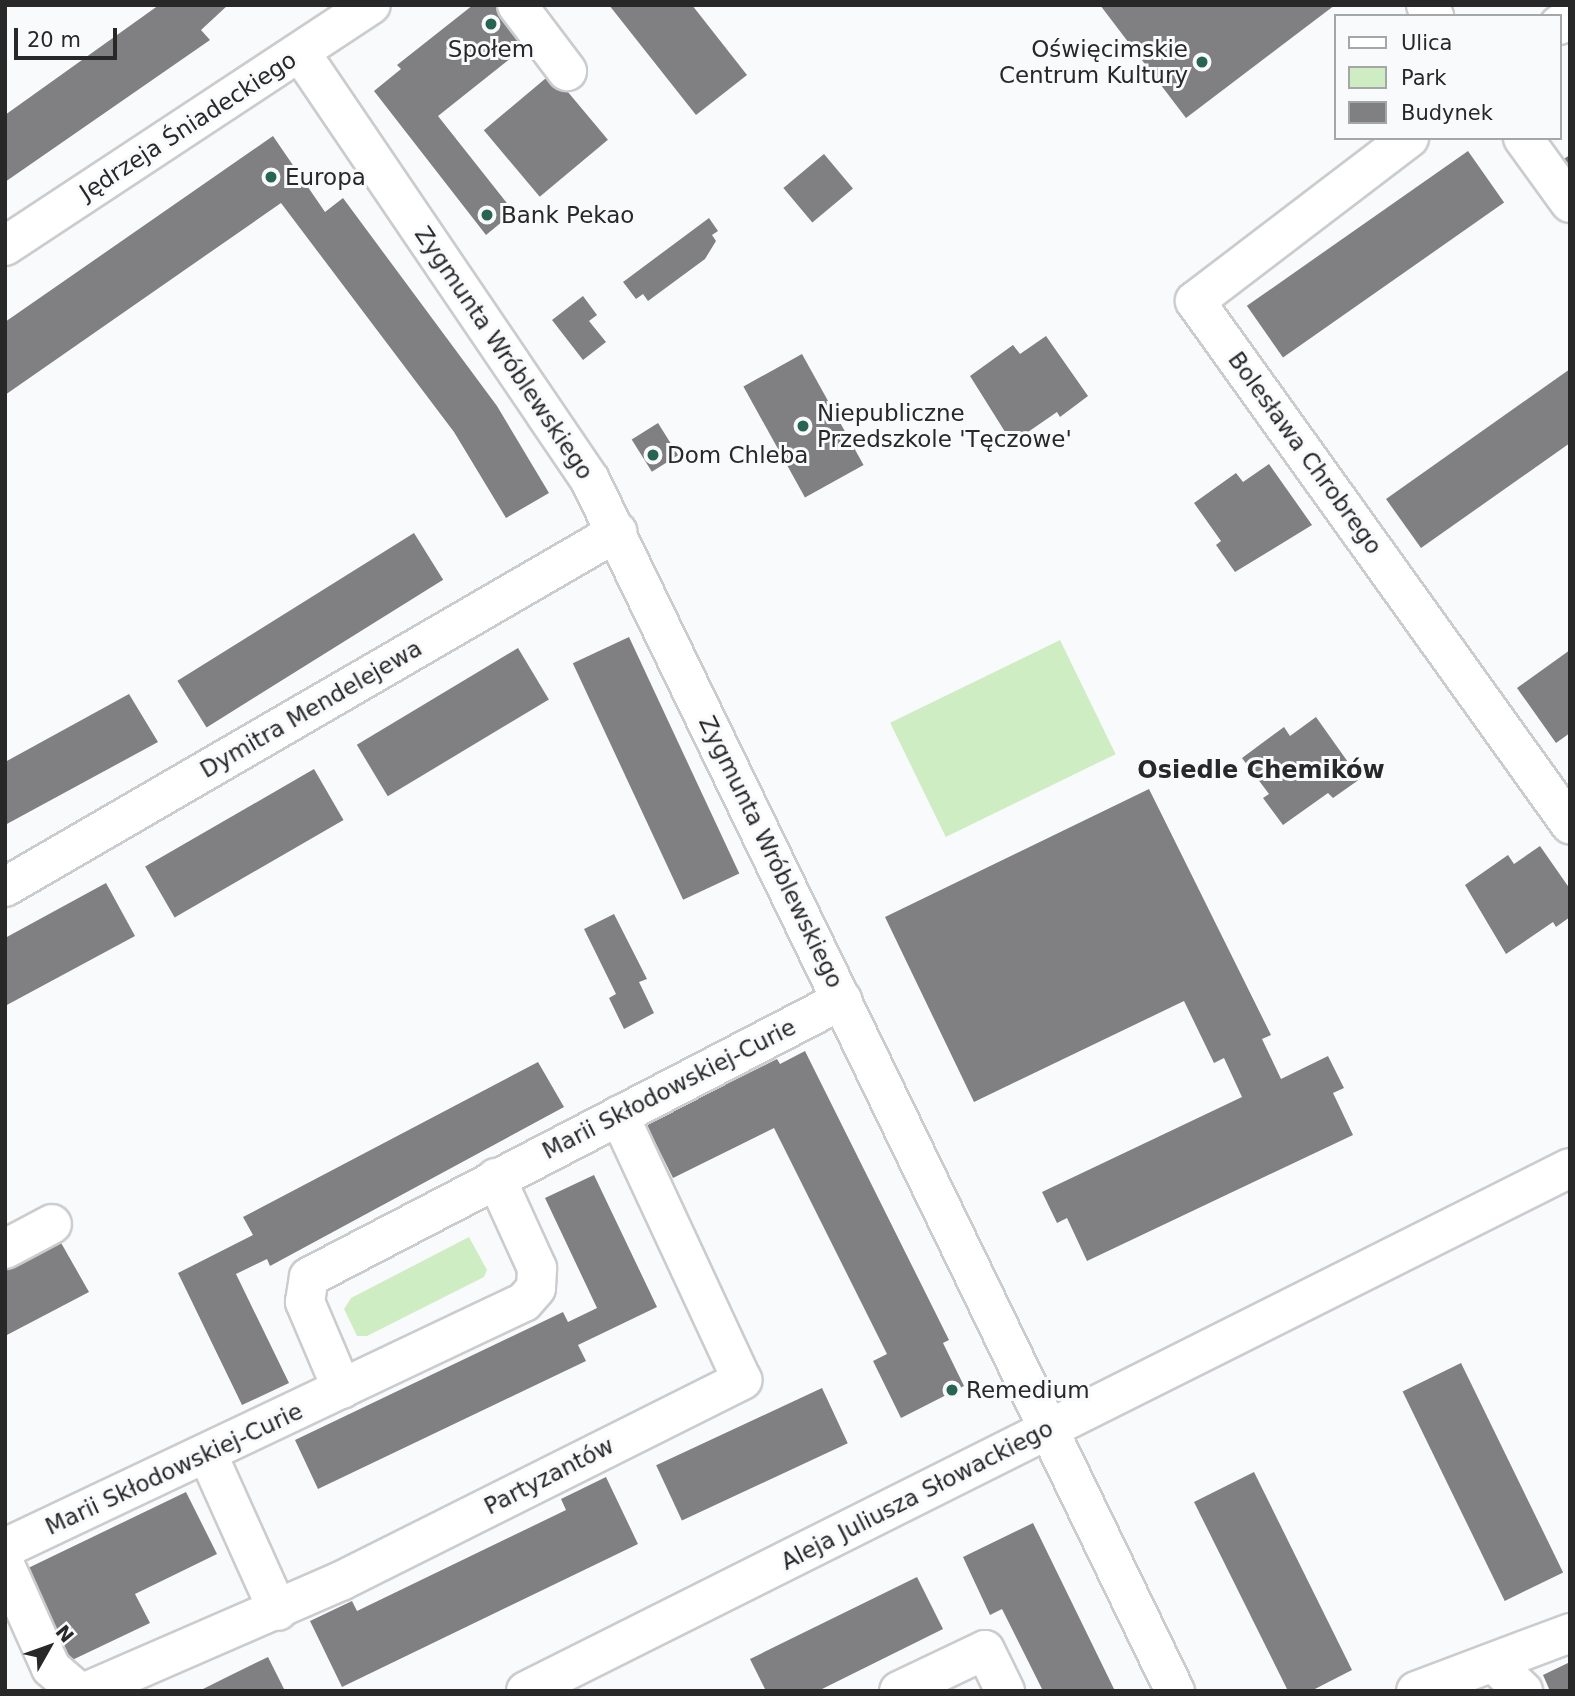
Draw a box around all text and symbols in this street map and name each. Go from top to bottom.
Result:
scale bar [18,14,121,58]
legend [1334,14,1561,140]
marker: Społem [483,16,499,32]
text: 20 m [27,28,81,52]
text: Ulica [1401,31,1452,55]
place label: Społem [448,35,534,63]
place label: Oświęcimskie Centrum Kultury [999,35,1188,89]
street label: Jędrzeja Śniadeckiego [75,46,301,206]
marker: Oświęcimskie Centrum Kultury [1194,54,1210,70]
text: Park [1401,66,1446,90]
text: Budynek [1401,101,1493,125]
place label: Europa [285,163,366,191]
marker: Europa [263,169,279,185]
place label: Bank Pekao [501,201,634,229]
marker: Bank Pekao [479,207,495,223]
street label: Zygmunta Wróblewskiego [409,221,599,485]
street label: Bolesława Chrobrego [1222,346,1388,560]
place label: Niepubliczne Przedszkole 'Tęczowe' [817,399,1072,453]
marker: Niepubliczne Przedszkole 'Tęczowe' [795,418,811,434]
place label: Dom Chleba [667,441,808,469]
marker: Dom Chleba [645,447,661,463]
street label: Dymitra Mendelejewa [195,634,427,784]
street label: Zygmunta Wróblewskiego [693,712,849,992]
district label: Osiedle Chemików [1137,757,1385,785]
street label: Marii Skłodowskiej-Curie [538,1013,800,1165]
place label: Remedium [966,1376,1090,1404]
marker: Remedium [944,1382,960,1398]
street label: Marii Skłodowskiej-Curie [41,1397,307,1541]
street label: Aleja Juliusza Słowackiego [776,1414,1058,1576]
street label: Partyzantów [480,1432,618,1520]
north arrow [14,1612,84,1682]
text: N [52,1620,79,1647]

